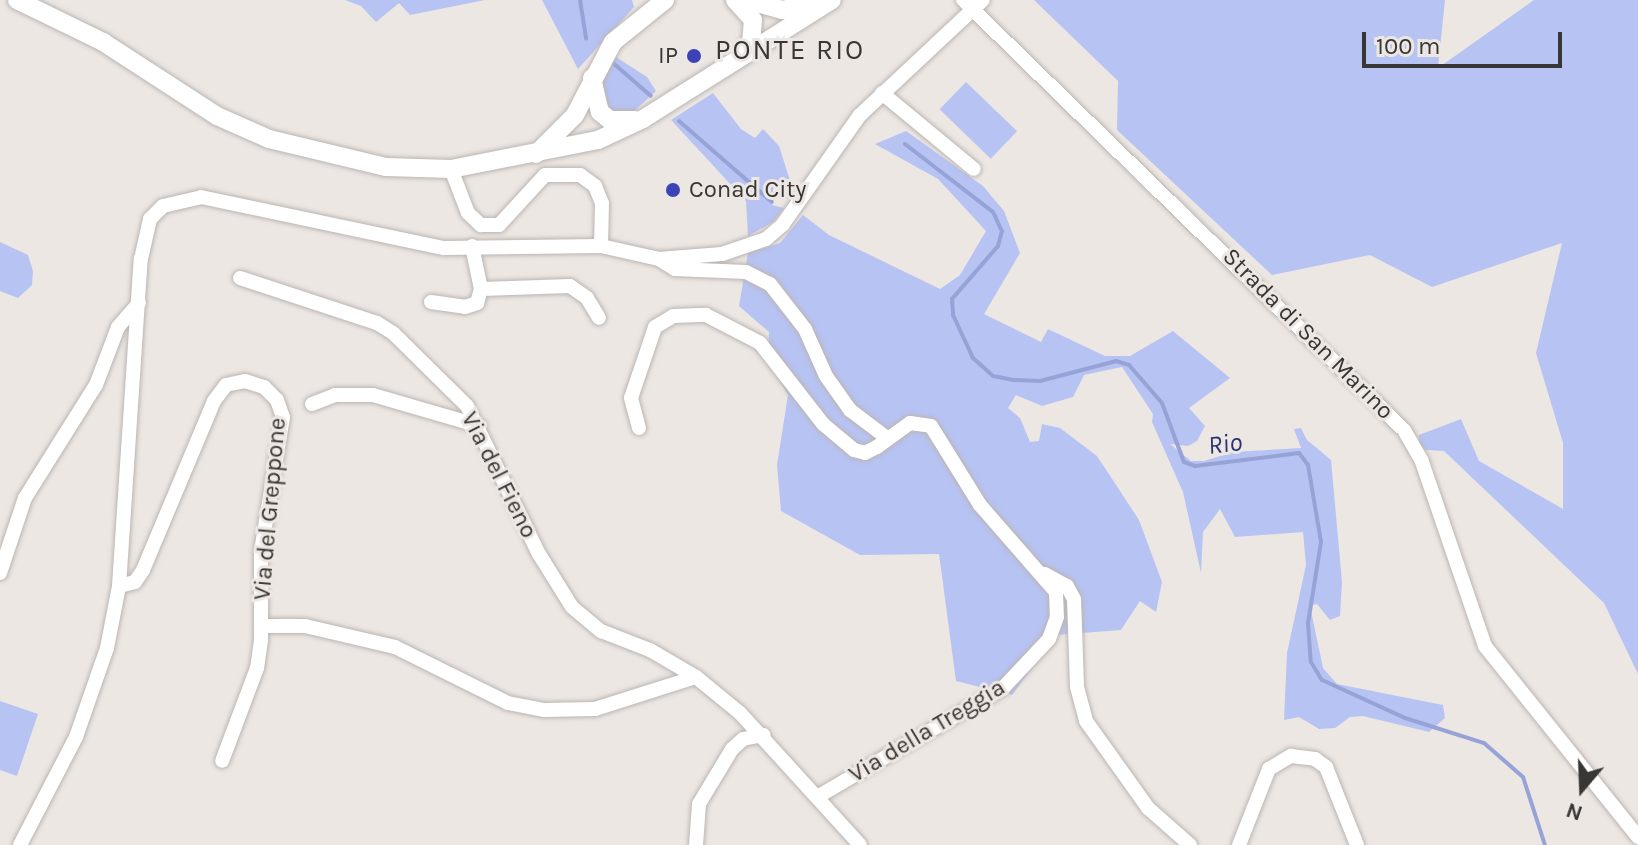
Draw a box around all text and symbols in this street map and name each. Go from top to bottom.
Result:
scale bar [1366,16,1566,66]
text: 100 m [1376,32,1441,60]
district label: PONTE RIO [715,33,865,67]
place label: IP [658,42,678,70]
marker: IP [685,47,703,65]
place label: Conad City [689,176,807,204]
marker: Conad City [664,181,682,199]
street label: Strada di San Marino [1216,242,1400,426]
street label: Via del Fieno [455,407,543,543]
street label: Via del Greppone [248,417,292,601]
water label: Rio [1206,426,1244,462]
street label: Via della Treggia [844,673,1010,789]
north arrow [1542,749,1622,829]
text: N [1562,797,1586,827]

